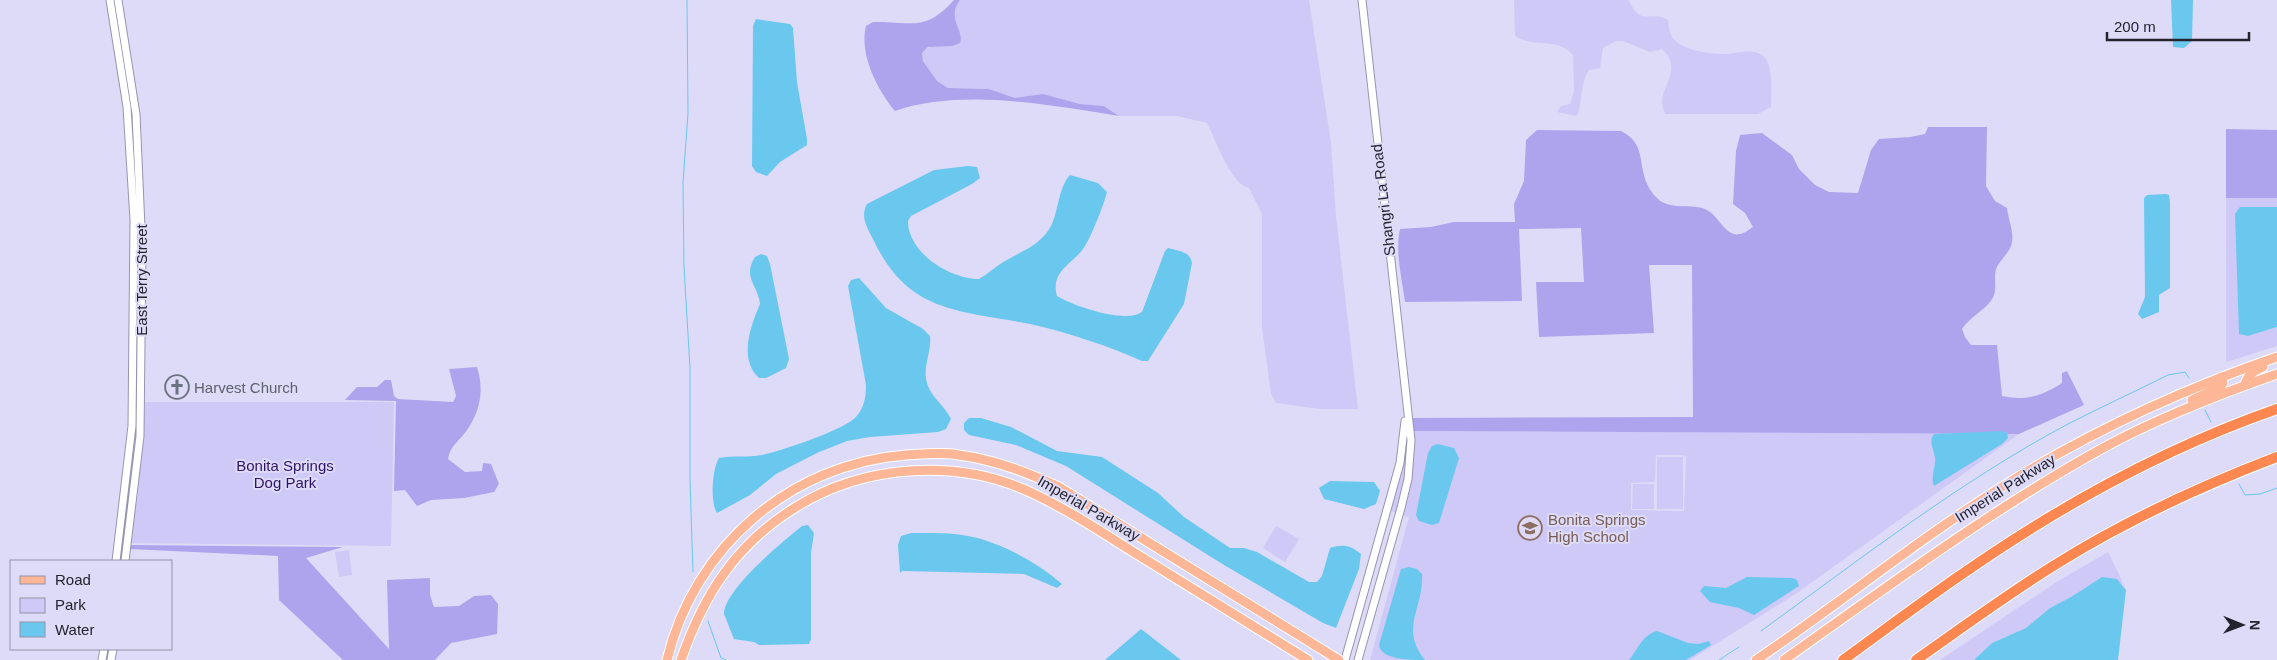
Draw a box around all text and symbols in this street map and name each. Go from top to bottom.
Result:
scale bar [2107,10,2250,42]
text: 200 m [2114,18,2156,35]
street label: Shangri La Road [1368,143,1398,257]
street label: East Terry Street [133,223,150,336]
church icon: Harvest Church [164,374,190,400]
place label: Harvest Church [194,379,298,396]
street label: Imperial Parkway [1952,450,2059,526]
park label: Bonita Springs Dog Park [236,457,334,491]
street label: Imperial Parkway [1035,472,1143,544]
place label: Bonita Springs High School [1548,511,1646,545]
school or university icon: Bonita Springs High School [1517,515,1543,541]
legend [10,560,172,650]
text: Road [55,571,91,588]
text: Park [55,596,86,613]
north arrow [2217,600,2267,650]
text: N [2247,620,2263,630]
text: Water [55,621,94,638]

